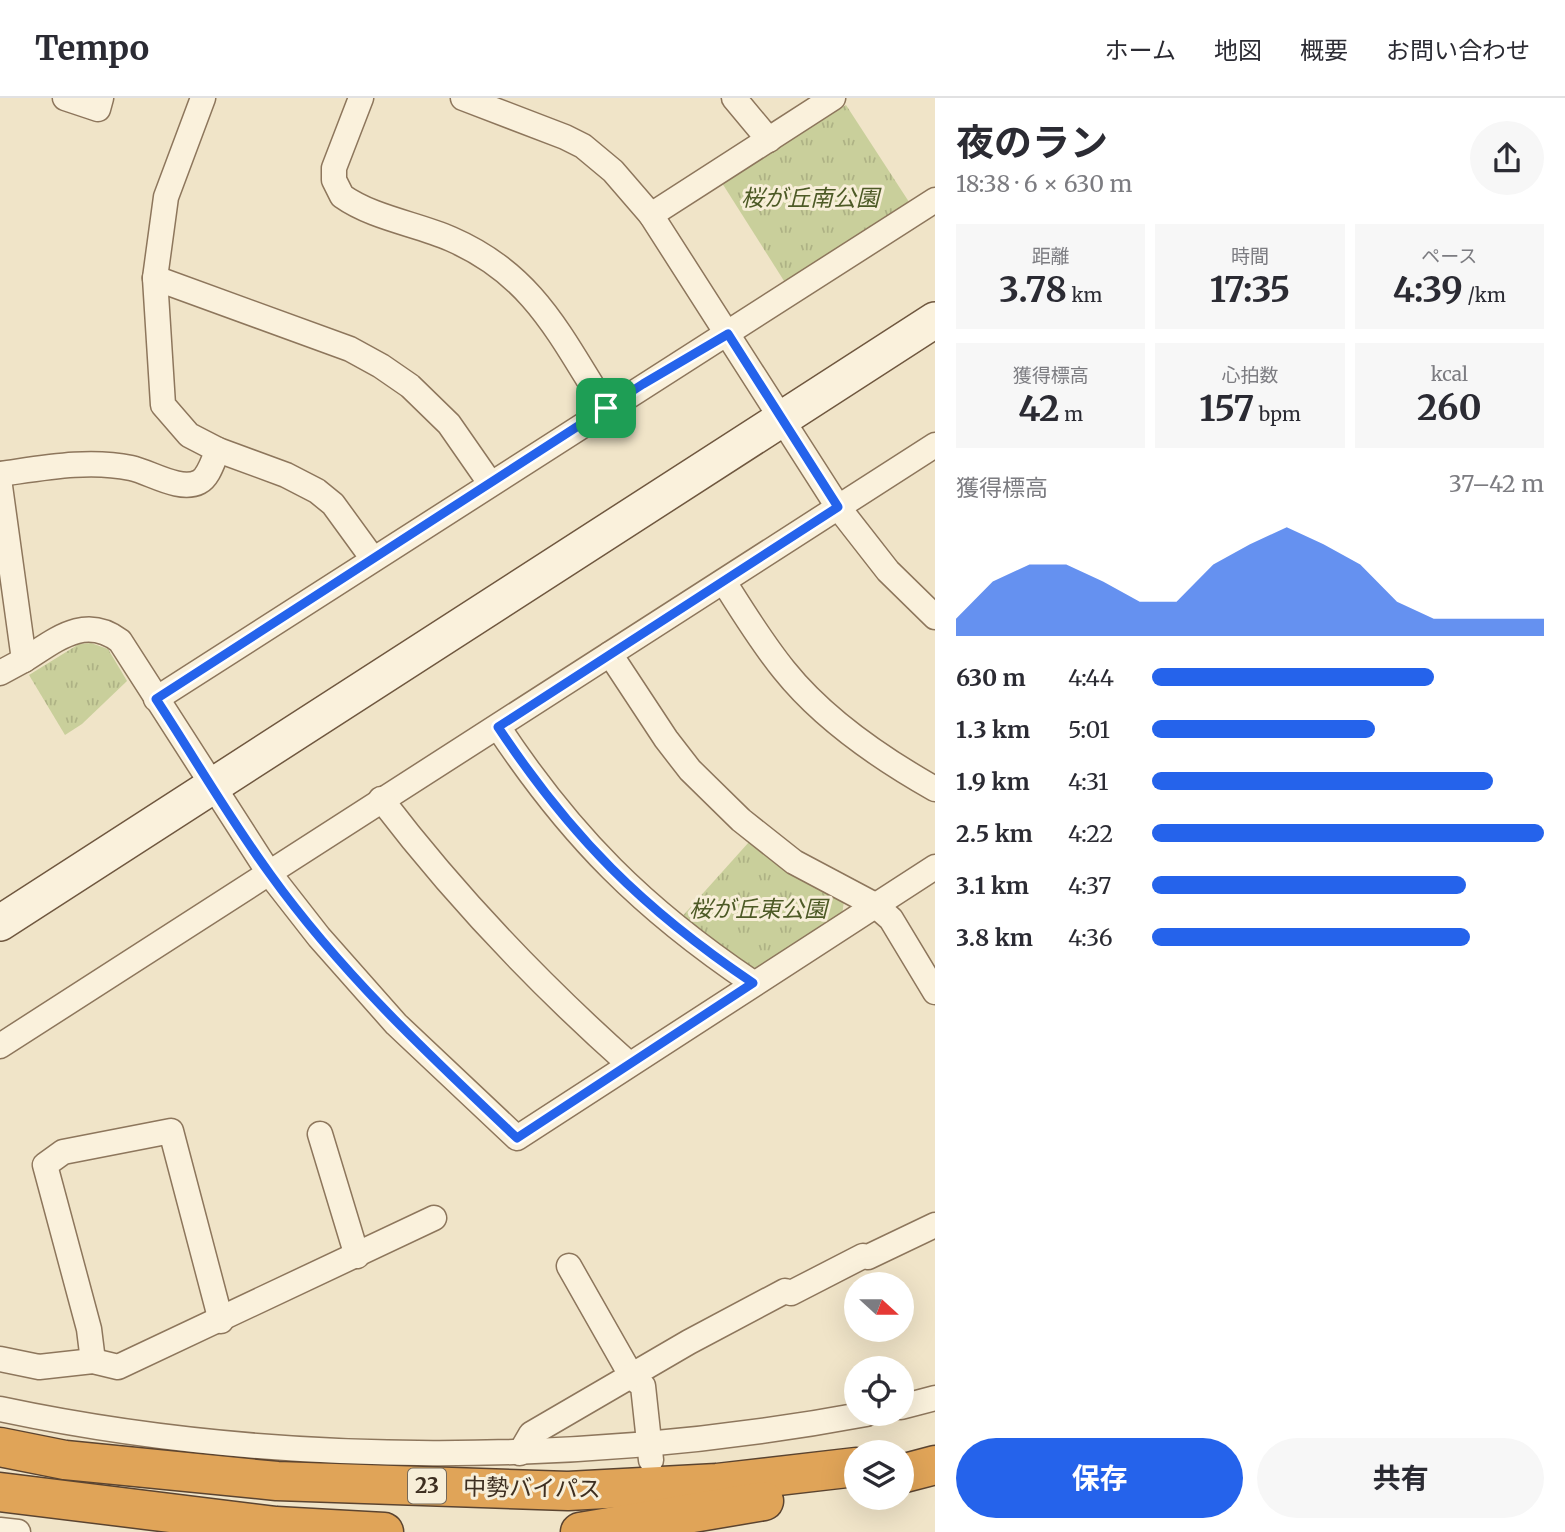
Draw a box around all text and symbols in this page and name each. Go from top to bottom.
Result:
text: Tempo [35,28,149,69]
text: ホーム [1105,35,1176,66]
text: 地図 [1214,35,1262,66]
text: 概要 [1300,35,1348,66]
text: お問い合わせ [1386,35,1530,66]
text: 夜のラン [956,119,1108,166]
button: share [1470,121,1544,195]
text: 18:38 · 6 × 630 m [956,169,1132,198]
park label: 桜が丘南公園 [741,183,882,212]
text: 距離 [1032,244,1070,268]
text: 時間 [1231,244,1269,268]
text: ペース [1421,244,1477,268]
text: 3.78 [999,268,1067,312]
text: 17:35 [1210,268,1290,312]
text: 4:39 [1393,268,1463,312]
text: km [1067,283,1102,307]
text: /km [1463,283,1506,307]
text: kcal [1431,362,1468,386]
text: 獲得標高 [1013,363,1089,387]
text: 心拍数 [1221,363,1279,387]
pin [576,378,636,438]
text: 260 [1417,386,1482,430]
text: 42 [1018,387,1060,431]
text: 157 [1199,387,1254,431]
icon: arrive [587,389,625,427]
text: m [1060,402,1083,426]
text: bpm [1254,402,1301,426]
text: 37–42 m [1449,469,1544,498]
text: 獲得標高 [956,473,1048,502]
text: 630 m [956,663,1026,692]
text: 4:44 [1068,663,1114,692]
text: 1.3 km [956,715,1030,744]
text: 5:01 [1068,715,1110,744]
text: 1.9 km [956,767,1030,796]
text: 4:31 [1068,767,1109,796]
text: 2.5 km [956,819,1033,848]
text: 4:22 [1068,819,1113,848]
text: 3.1 km [956,871,1029,900]
text: 4:37 [1068,871,1111,900]
park label: 桜が丘東公園 [689,894,830,923]
text: 3.8 km [956,923,1033,952]
text: 4:36 [1068,923,1113,952]
north arrow [844,1272,914,1342]
map controls [844,1272,914,1510]
button: locate [844,1356,914,1426]
button: 保存 [956,1438,1243,1518]
button: 共有 [1257,1438,1544,1518]
button: layers [844,1440,914,1510]
road number: 23 [408,1468,446,1504]
street label: 中勢バイパス [463,1472,601,1503]

